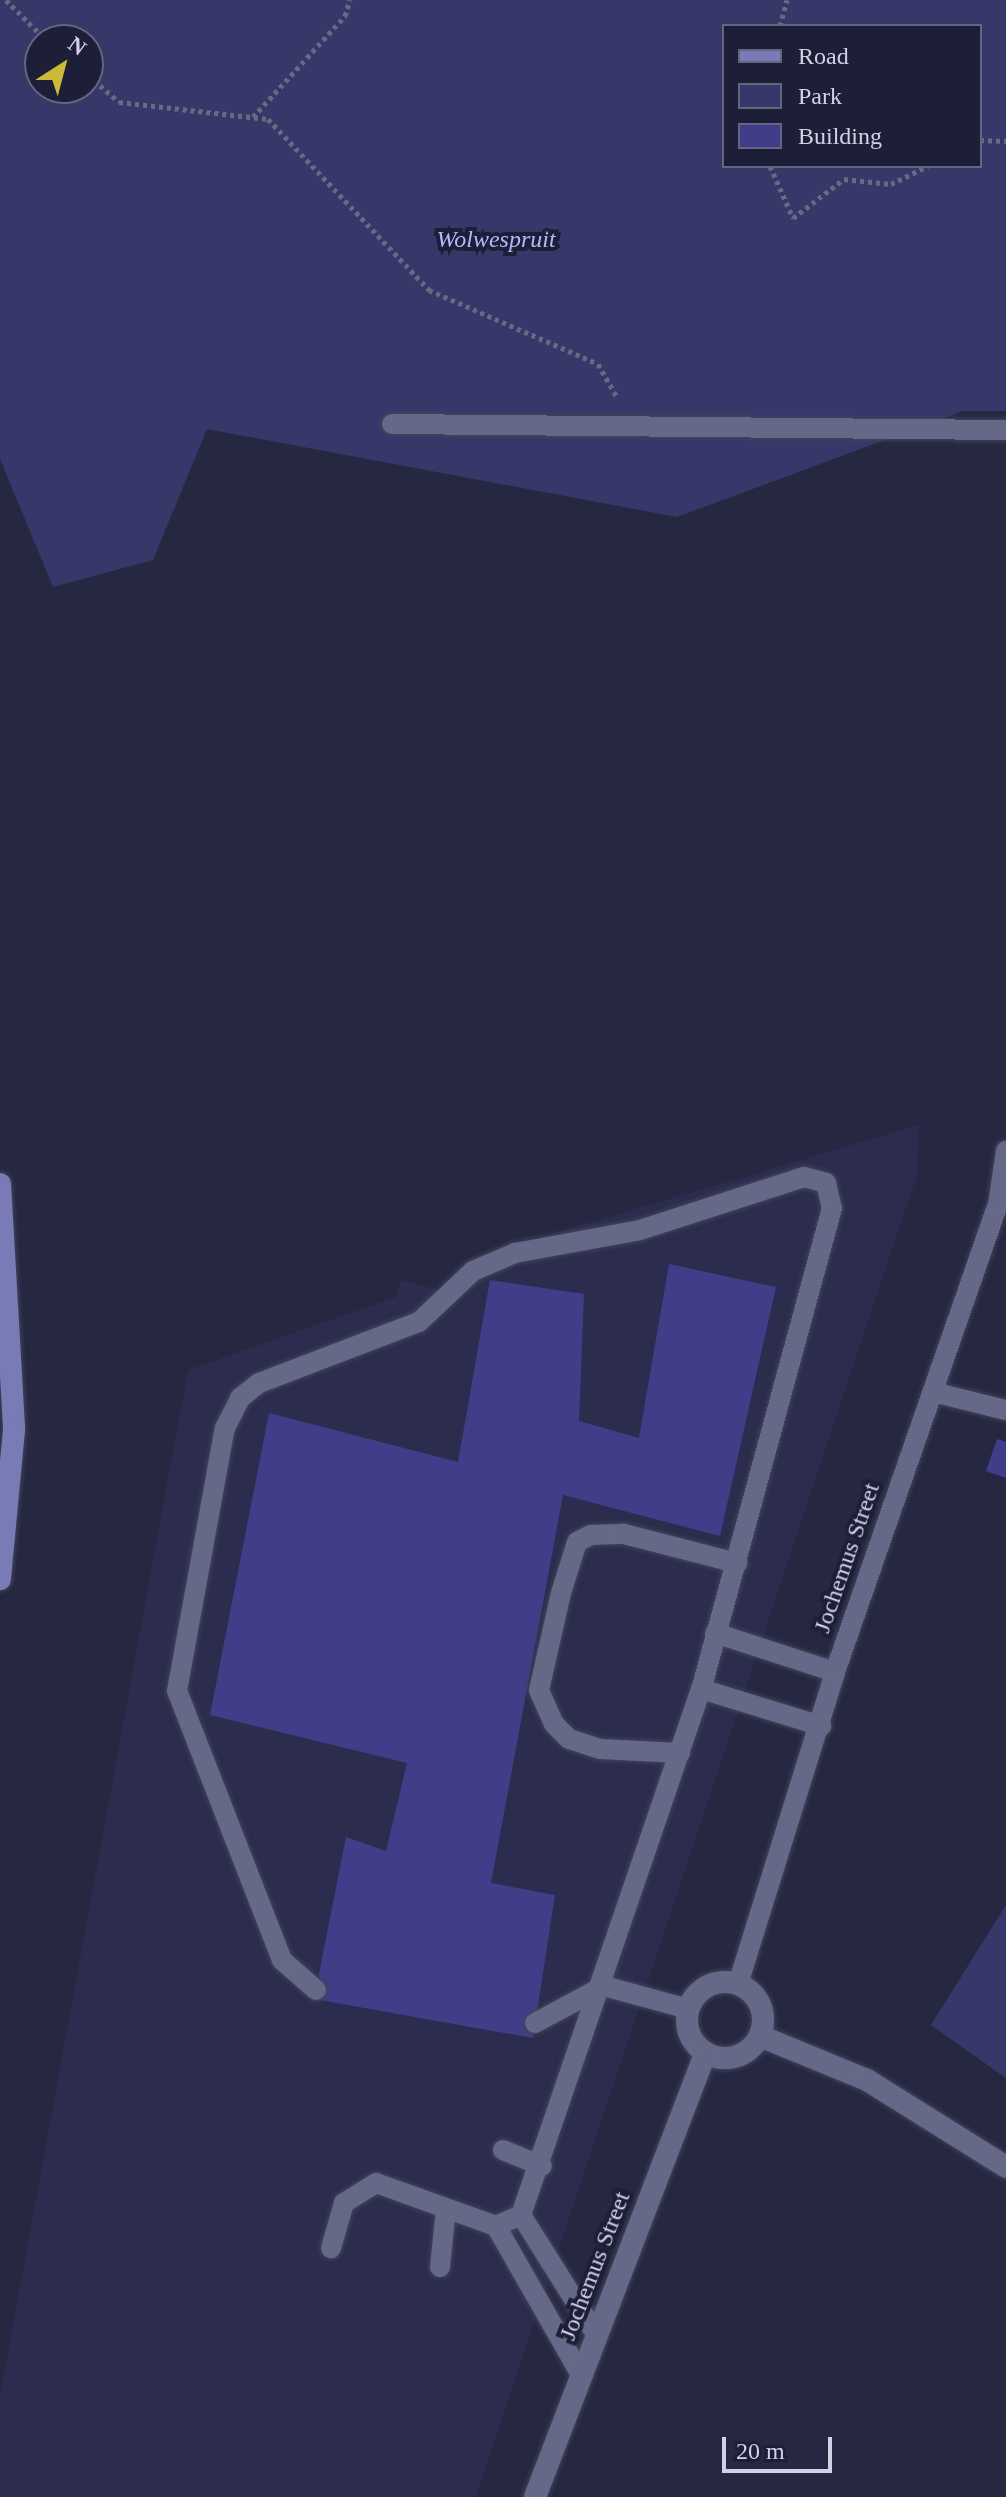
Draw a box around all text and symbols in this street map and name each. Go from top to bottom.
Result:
north arrow [24,24,104,104]
legend [722,24,982,168]
text: N [63,31,91,61]
text: Road [798,43,849,69]
text: Park [798,83,842,109]
text: Building [798,123,882,149]
park label: Wolwespruit [436,226,556,254]
street label: Jochemus Street [808,1479,886,1637]
street label: Jochemus Street [553,2188,637,2344]
scale bar [726,2421,836,2471]
text: 20 m [736,2438,785,2464]

